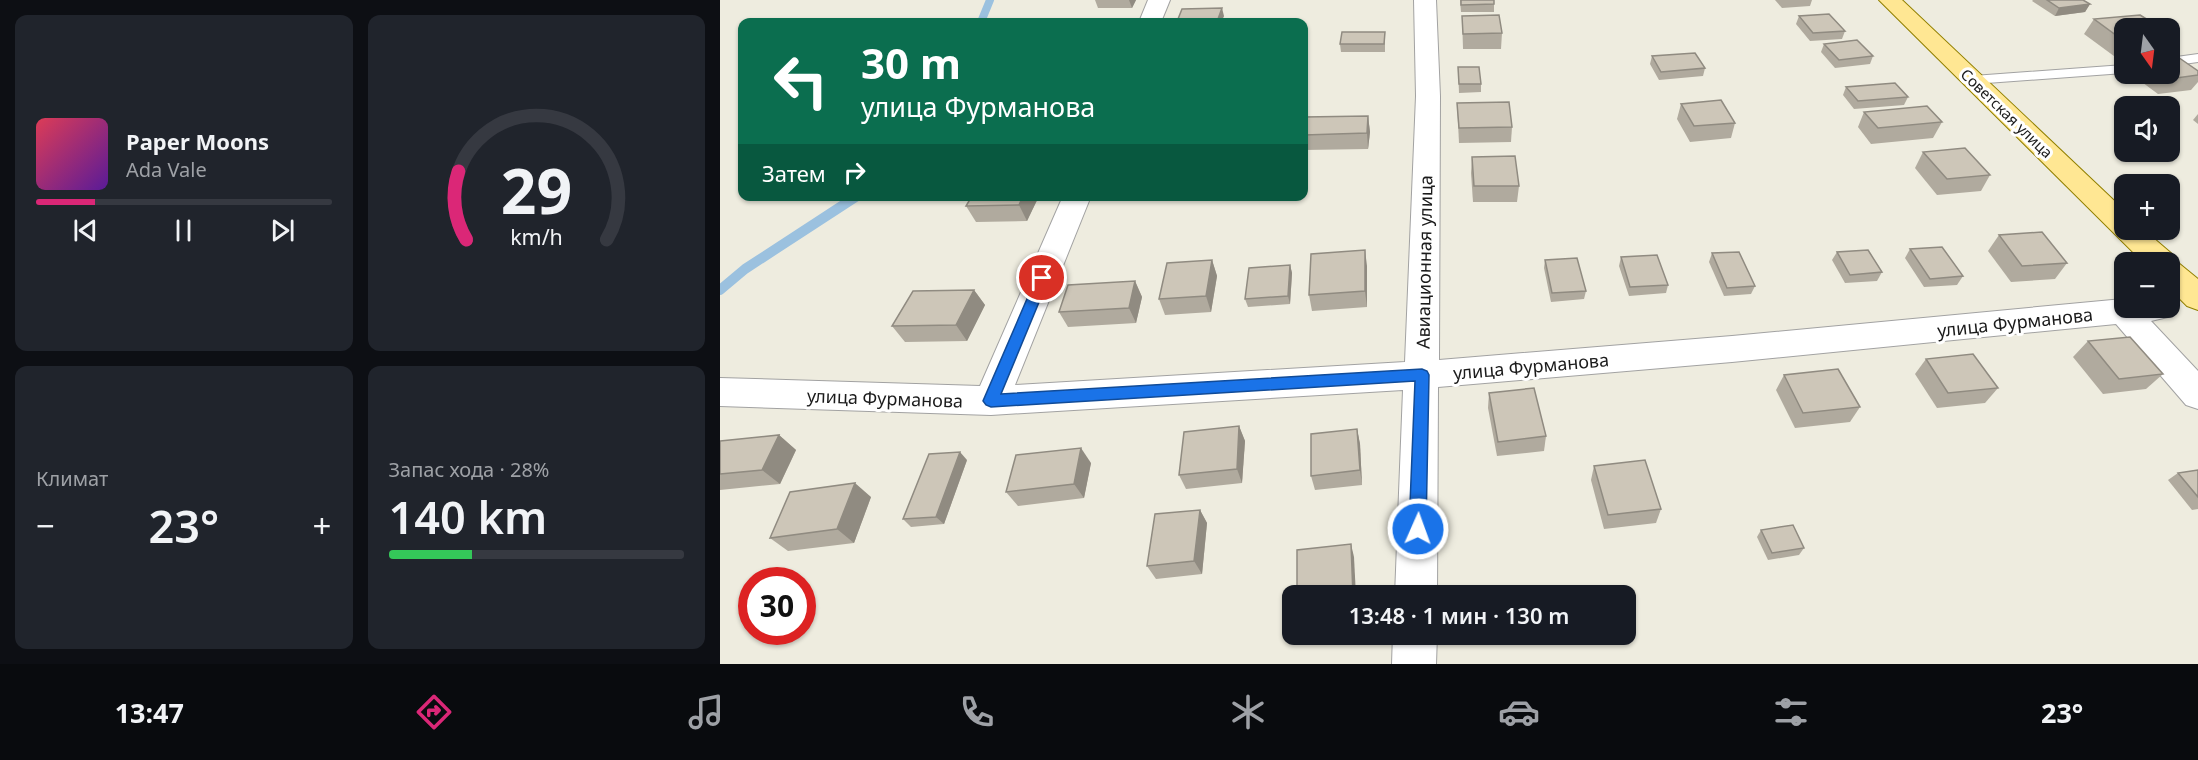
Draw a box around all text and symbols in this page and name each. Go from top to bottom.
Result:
north arrow [2114,18,2180,84]
map controls [2114,18,2180,318]
text: 30 m [861,34,961,91]
icon: left [762,42,840,120]
street label: Советская улица [1957,64,2057,162]
text: улица Фурманова [861,88,1095,125]
button: sound [2114,96,2180,162]
text: Paper Moons [126,126,269,156]
text: 29 [501,147,572,232]
text: Ada Vale [126,156,207,183]
icon: right [838,156,871,189]
text: Затем [762,158,826,188]
button: + [2114,174,2180,240]
street label: Авиационная улица [1410,175,1438,349]
icon: previous [69,214,102,247]
icon: pause [167,214,200,247]
icon: next [266,214,299,247]
text: km/h [510,222,563,251]
pin [1016,252,1067,303]
button: − [2114,252,2180,318]
icon: arrive [1025,261,1058,294]
street label: улица Фурманова [1936,302,2094,342]
street label: улица Фурманова [1452,347,1610,385]
street label: улица Фурманова [806,383,964,413]
text: Запас хода · 28% [389,456,549,483]
text: Климат [36,465,108,492]
text: 140 km [389,486,547,547]
text: 23° [148,495,219,556]
position arrow [1386,497,1450,561]
text: − [36,503,55,548]
text: + [313,503,332,548]
speed limit sign: 30 [738,567,816,645]
text: 13:48 · 1 мин · 130 m [1349,600,1569,630]
icon: directions [413,691,455,733]
icon: music [685,691,727,733]
icon: phone [956,691,998,733]
icon: climate [1227,691,1269,733]
icon: car [1498,691,1540,733]
icon: filters [1770,691,1812,733]
text: 13:47 [115,694,184,731]
text: 23° [2041,694,2083,731]

